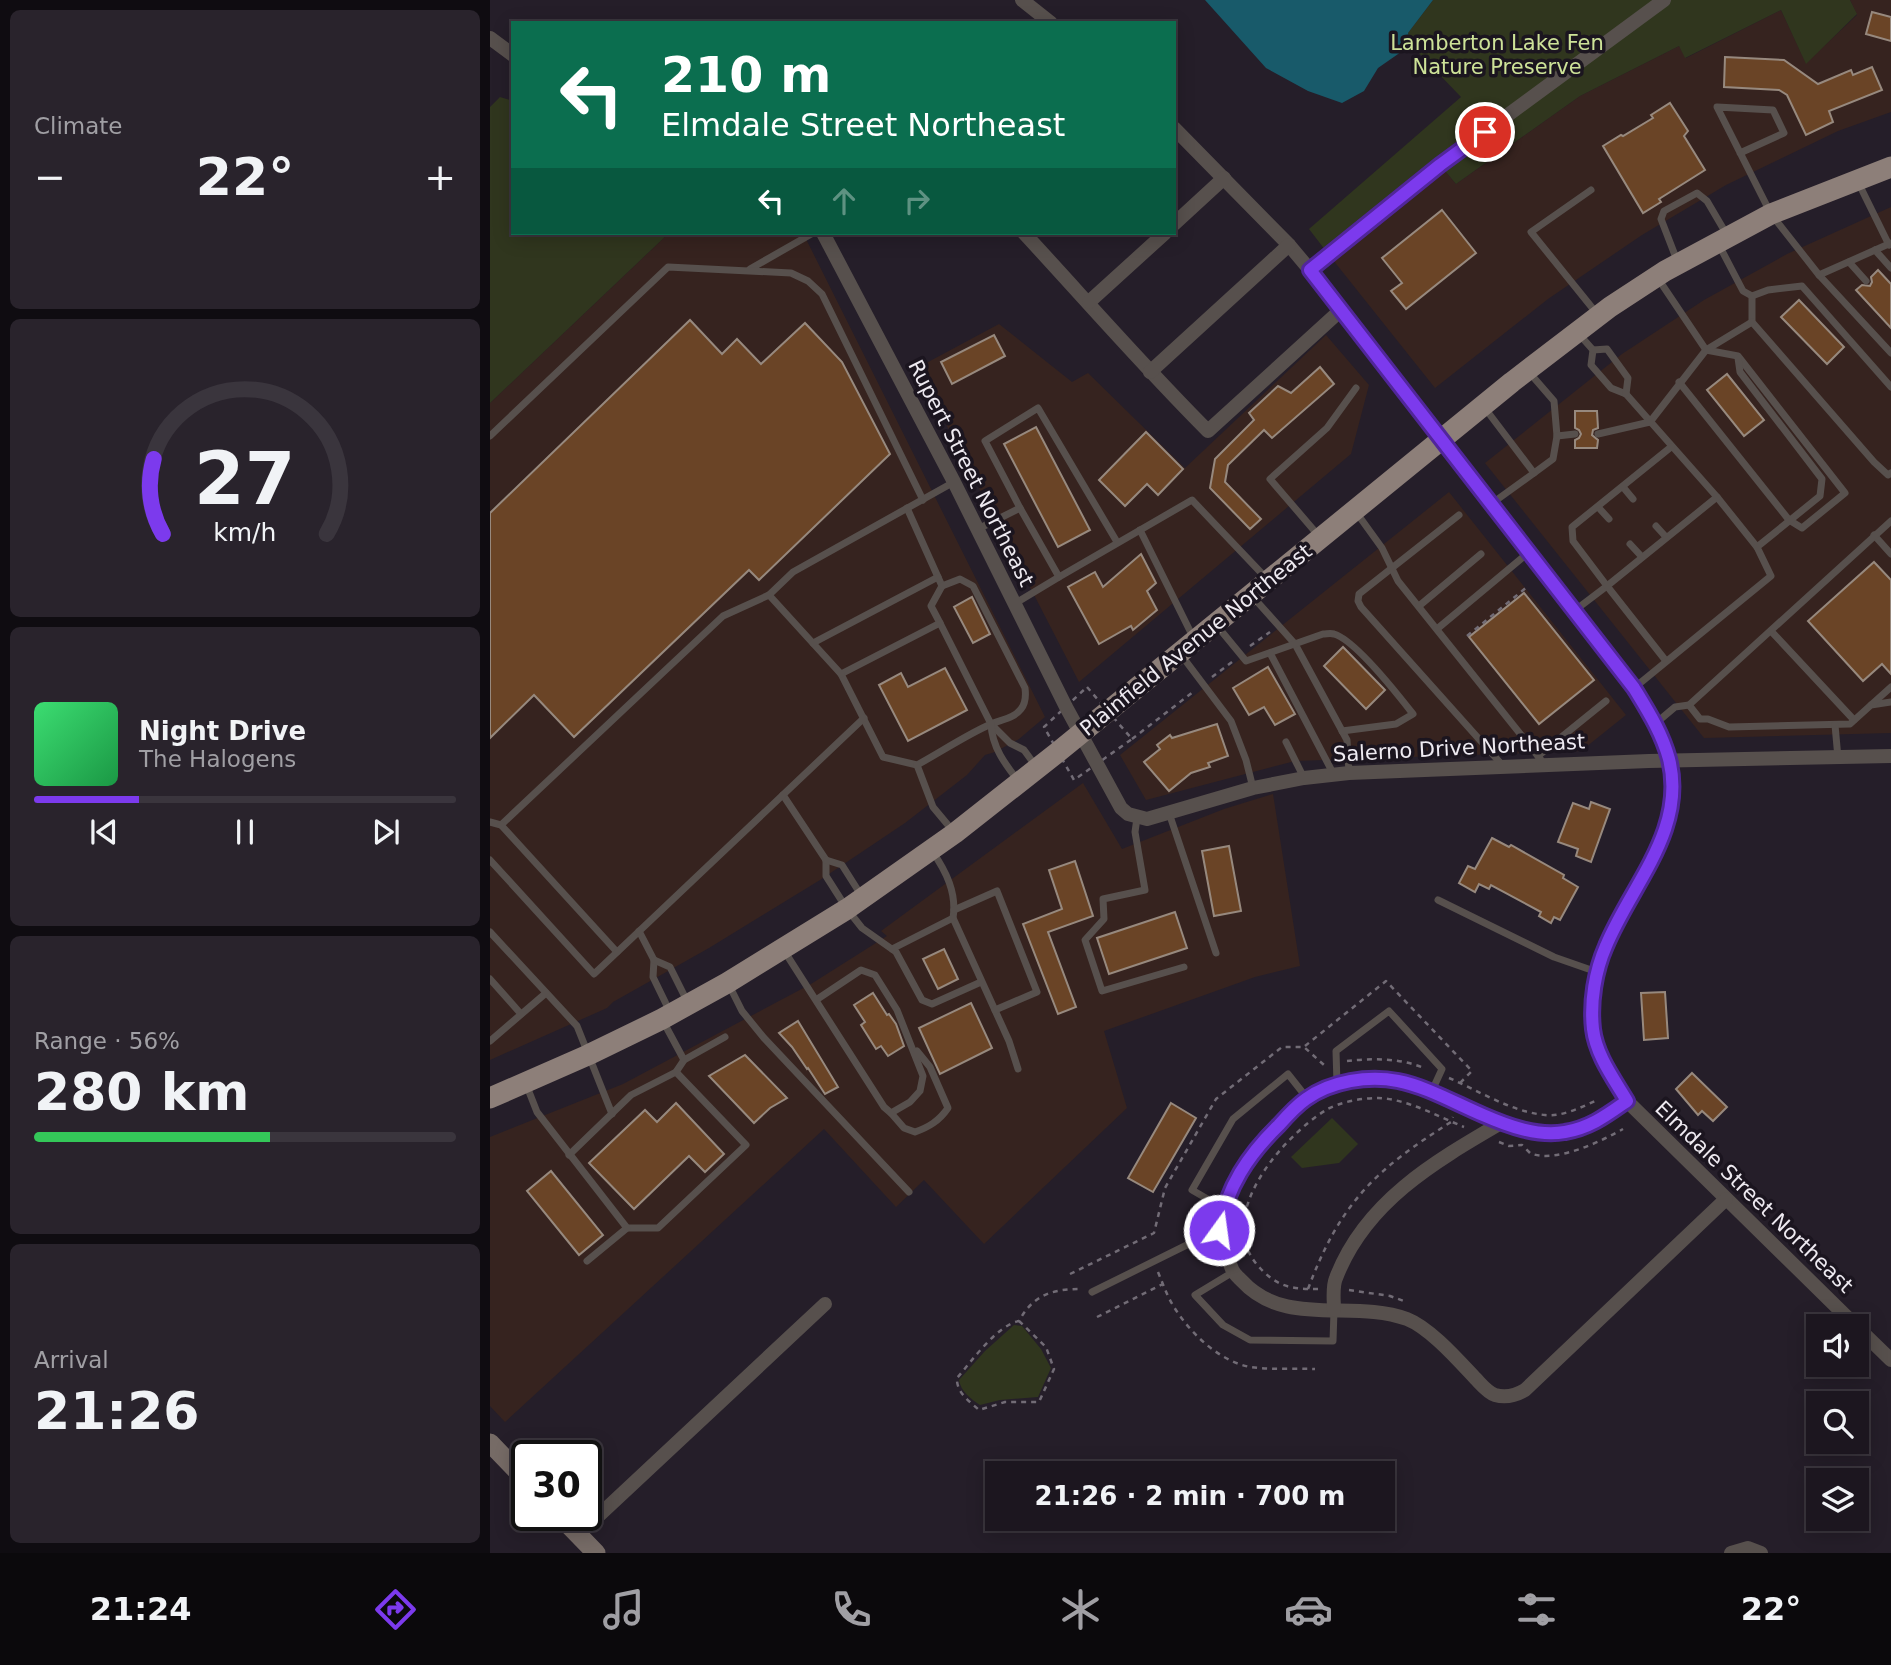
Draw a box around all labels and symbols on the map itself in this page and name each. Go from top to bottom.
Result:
park label: Lamberton Lake Fen Nature Preserve [1390,31,1604,79]
pin [1455,102,1515,162]
street label: Rupert Street Northeast [903,356,1039,590]
street label: Plainfield Avenue Northeast [1075,539,1317,741]
street label: Salerno Drive Northeast [1332,729,1586,767]
street label: Elmdale Street Northeast [1650,1096,1858,1298]
position arrow [1182,1193,1256,1267]
speed limit sign: 30 [511,1440,602,1531]

